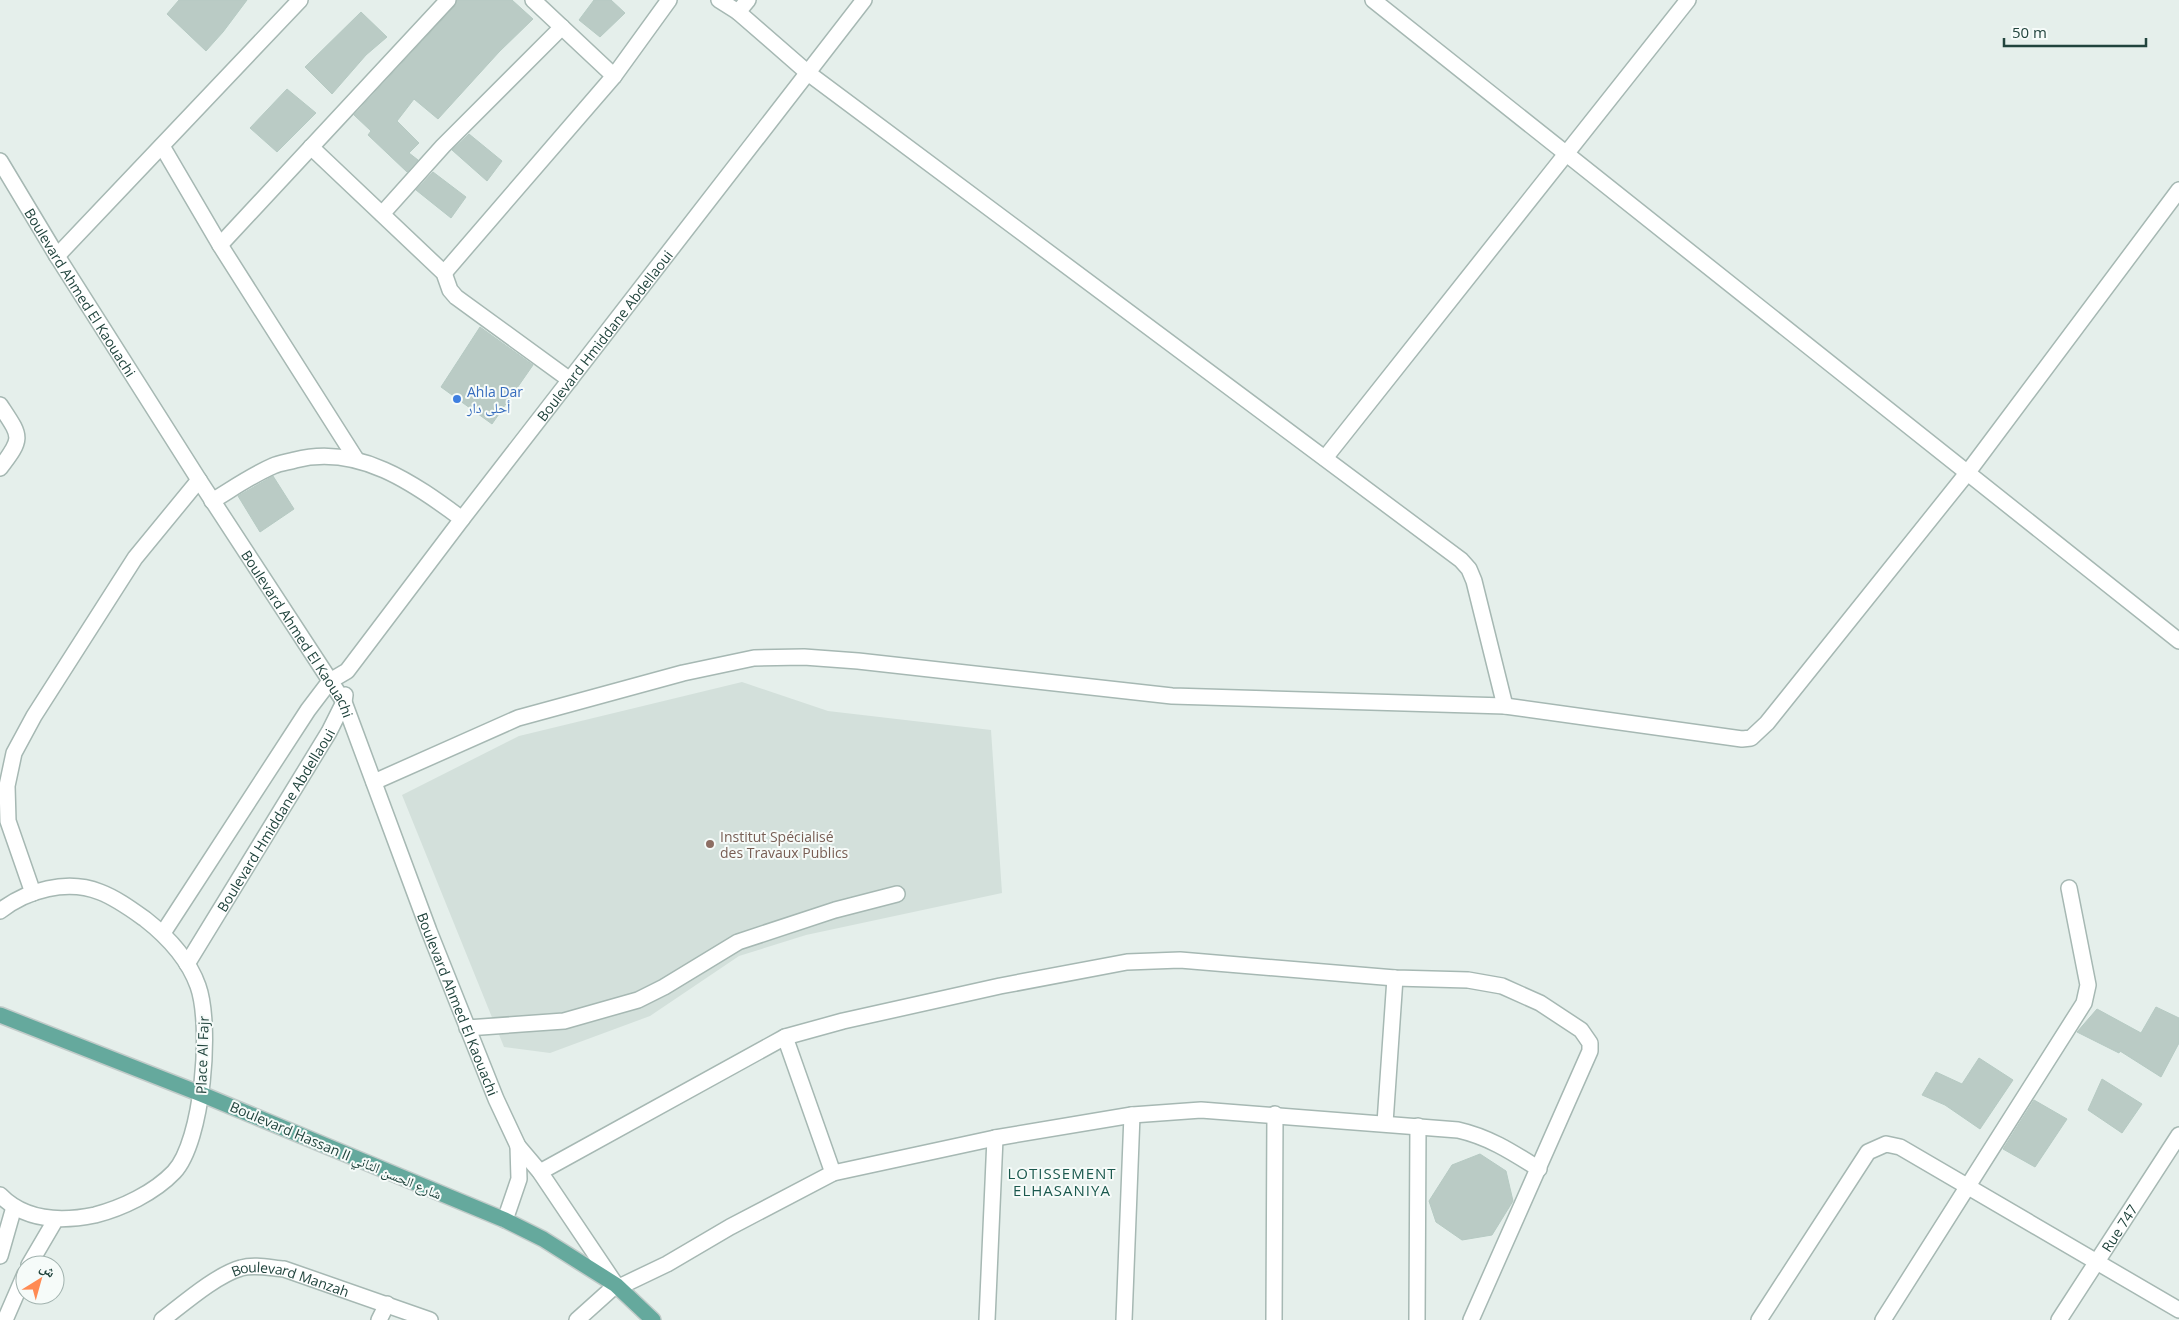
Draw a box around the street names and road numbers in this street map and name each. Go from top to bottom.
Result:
street label: Boulevard Ahmed El Kaouachi [21,204,141,380]
street label: Boulevard Hmiddane Abdellaoui [532,246,676,425]
street label: Boulevard Ahmed El Kaouachi [238,546,358,720]
street label: Boulevard Hmiddane Abdellaoui [212,725,339,915]
street label: Boulevard Ahmed El Kaouachi [413,910,503,1098]
street label: Place Al Fajr [191,1015,213,1094]
street label: Boulevard Hassan II شارع الحسن الثاني [226,1097,445,1206]
street label: Rue 747 [2097,1200,2141,1255]
street label: Boulevard Manzah [228,1257,352,1301]

